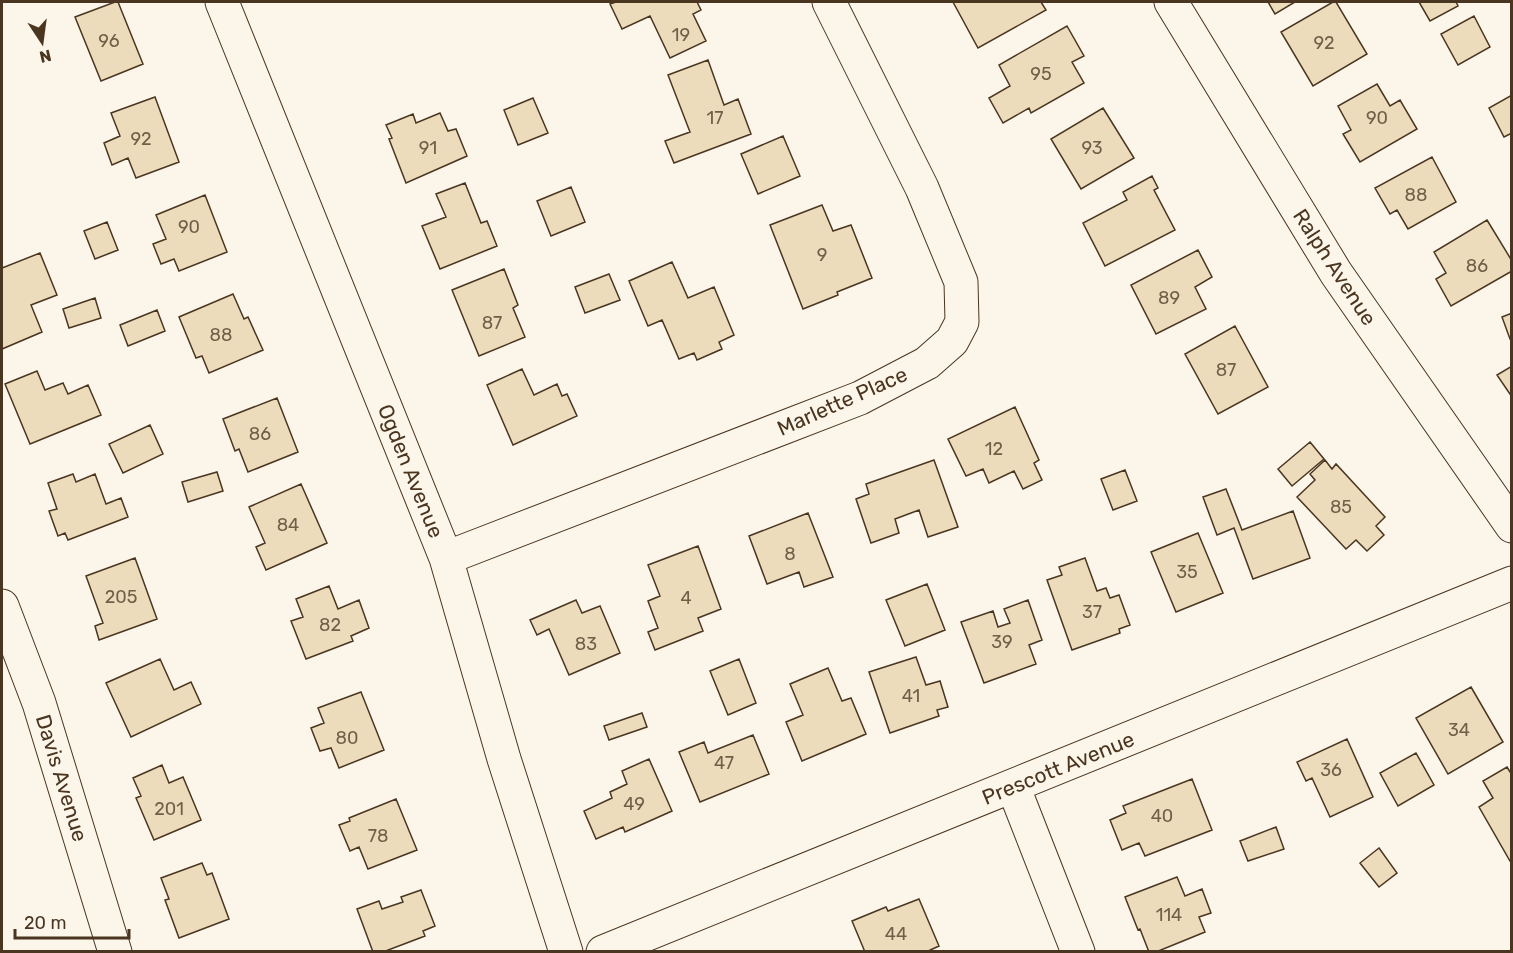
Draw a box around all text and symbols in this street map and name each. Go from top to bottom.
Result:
north arrow [12,12,72,72]
house number: 19 [672,24,690,46]
house number: 96 [98,30,120,52]
house number: 92 [1313,32,1335,54]
text: N [38,46,53,67]
house number: 95 [1030,63,1052,85]
house number: 17 [707,107,723,129]
house number: 90 [1366,107,1388,129]
house number: 92 [130,128,152,150]
house number: 91 [419,137,437,159]
house number: 93 [1081,137,1103,159]
house number: 88 [1405,184,1427,206]
street label: Ralph Avenue [1288,204,1382,330]
house number: 90 [178,216,200,238]
house number: 9 [817,244,827,266]
house number: 86 [1466,255,1488,277]
house number: 89 [1158,287,1180,309]
house number: 87 [482,312,502,334]
house number: 88 [210,324,232,346]
house number: 87 [1216,359,1236,381]
street label: Marlette Place [773,361,911,441]
street label: Ogden Avenue [373,401,449,541]
house number: 86 [249,423,271,445]
house number: 12 [985,438,1003,460]
house number: 85 [1330,496,1352,518]
house number: 84 [277,514,299,536]
house number: 8 [784,543,796,565]
house number: 35 [1176,561,1198,583]
house number: 205 [105,586,137,608]
house number: 4 [680,587,692,609]
house number: 37 [1082,601,1102,623]
house number: 82 [319,614,341,636]
house number: 39 [991,631,1013,653]
house number: 83 [575,633,597,655]
house number: 41 [902,685,920,707]
street label: Davis Avenue [31,712,93,844]
house number: 34 [1448,719,1470,741]
street label: Prescott Avenue [978,726,1138,810]
house number: 80 [336,727,358,749]
house number: 47 [714,752,734,774]
house number: 36 [1320,759,1342,781]
house number: 49 [623,793,645,815]
house number: 201 [154,798,184,820]
house number: 40 [1151,805,1173,827]
house number: 78 [368,825,388,847]
scale bar [15,902,129,940]
house number: 114 [1156,904,1182,926]
text: 20 m [24,912,66,934]
house number: 44 [885,923,907,945]

